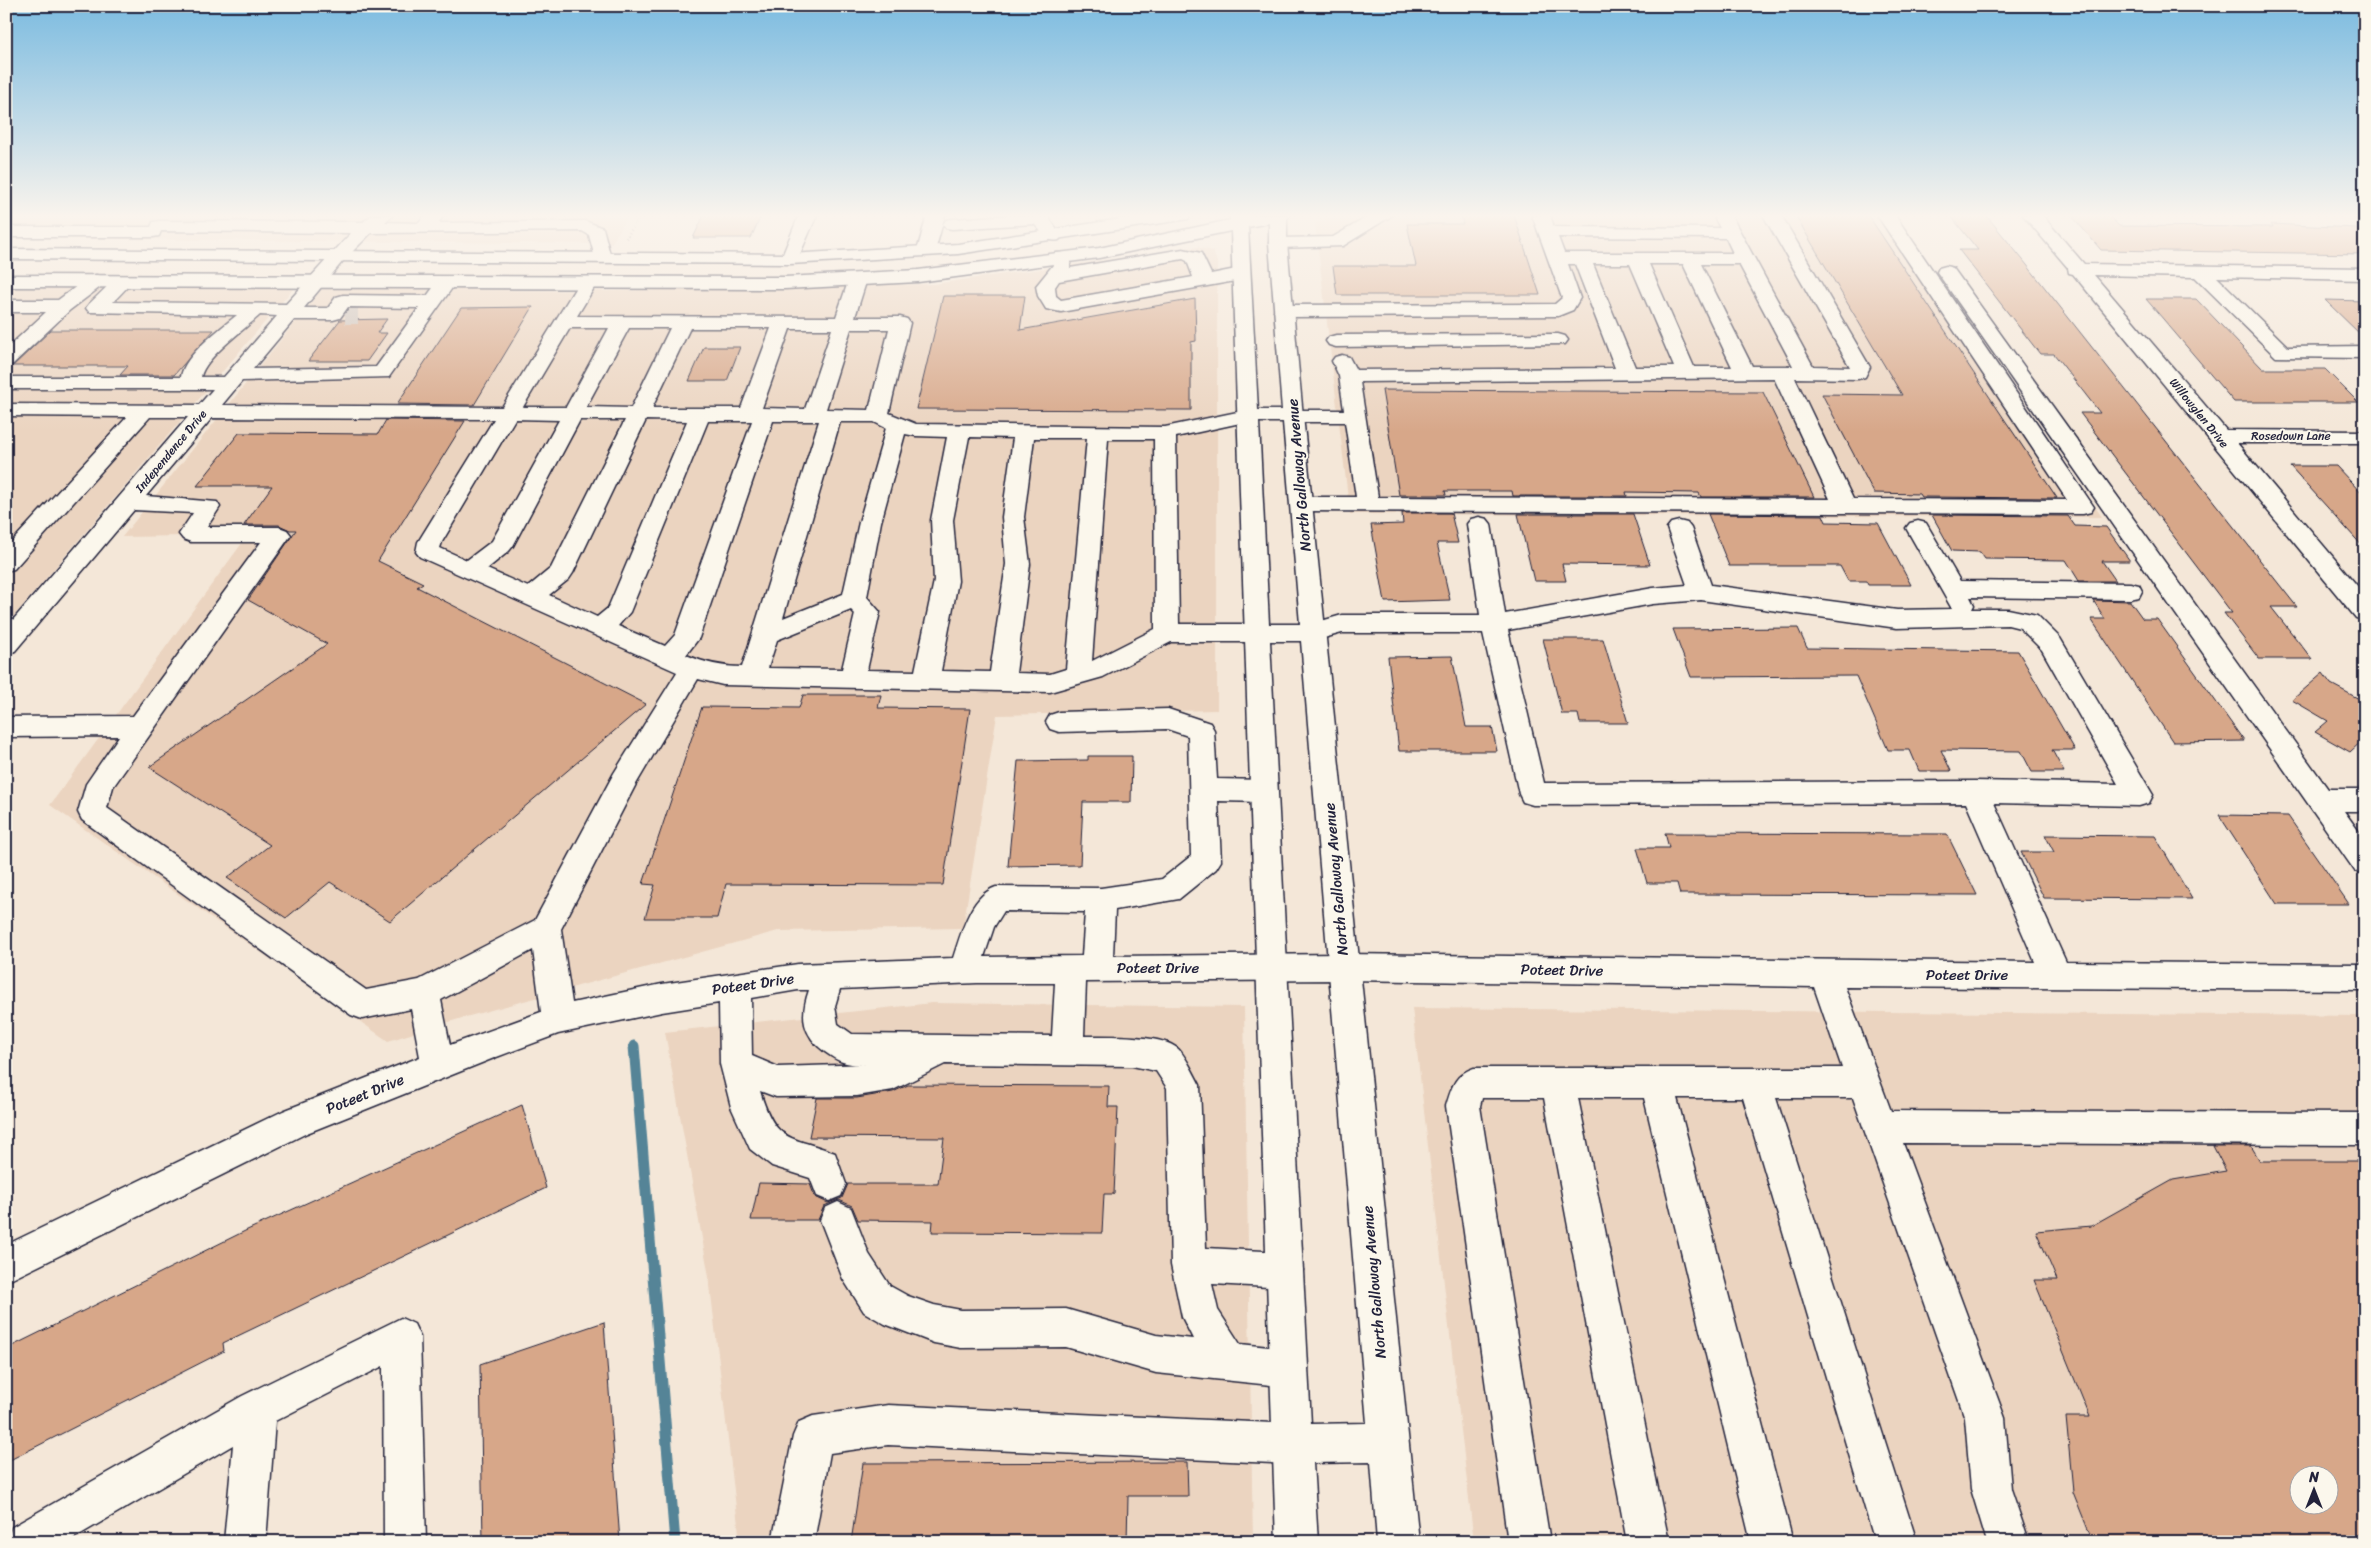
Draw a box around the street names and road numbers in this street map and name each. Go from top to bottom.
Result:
street label: Willowglen Drive [2163,373,2235,453]
street label: North Galloway Avenue [1279,397,1319,553]
street label: Independence Drive [129,404,213,498]
street label: Rosedown Lane [2251,425,2331,447]
street label: North Galloway Avenue [1316,801,1356,957]
street label: Poteet Drive [1117,955,1200,981]
street label: Poteet Drive [1520,956,1604,984]
street label: Poteet Drive [1926,962,2009,988]
street label: Poteet Drive [710,965,796,1003]
street label: Poteet Drive [322,1066,408,1122]
street label: North Galloway Avenue [1354,1204,1394,1360]

